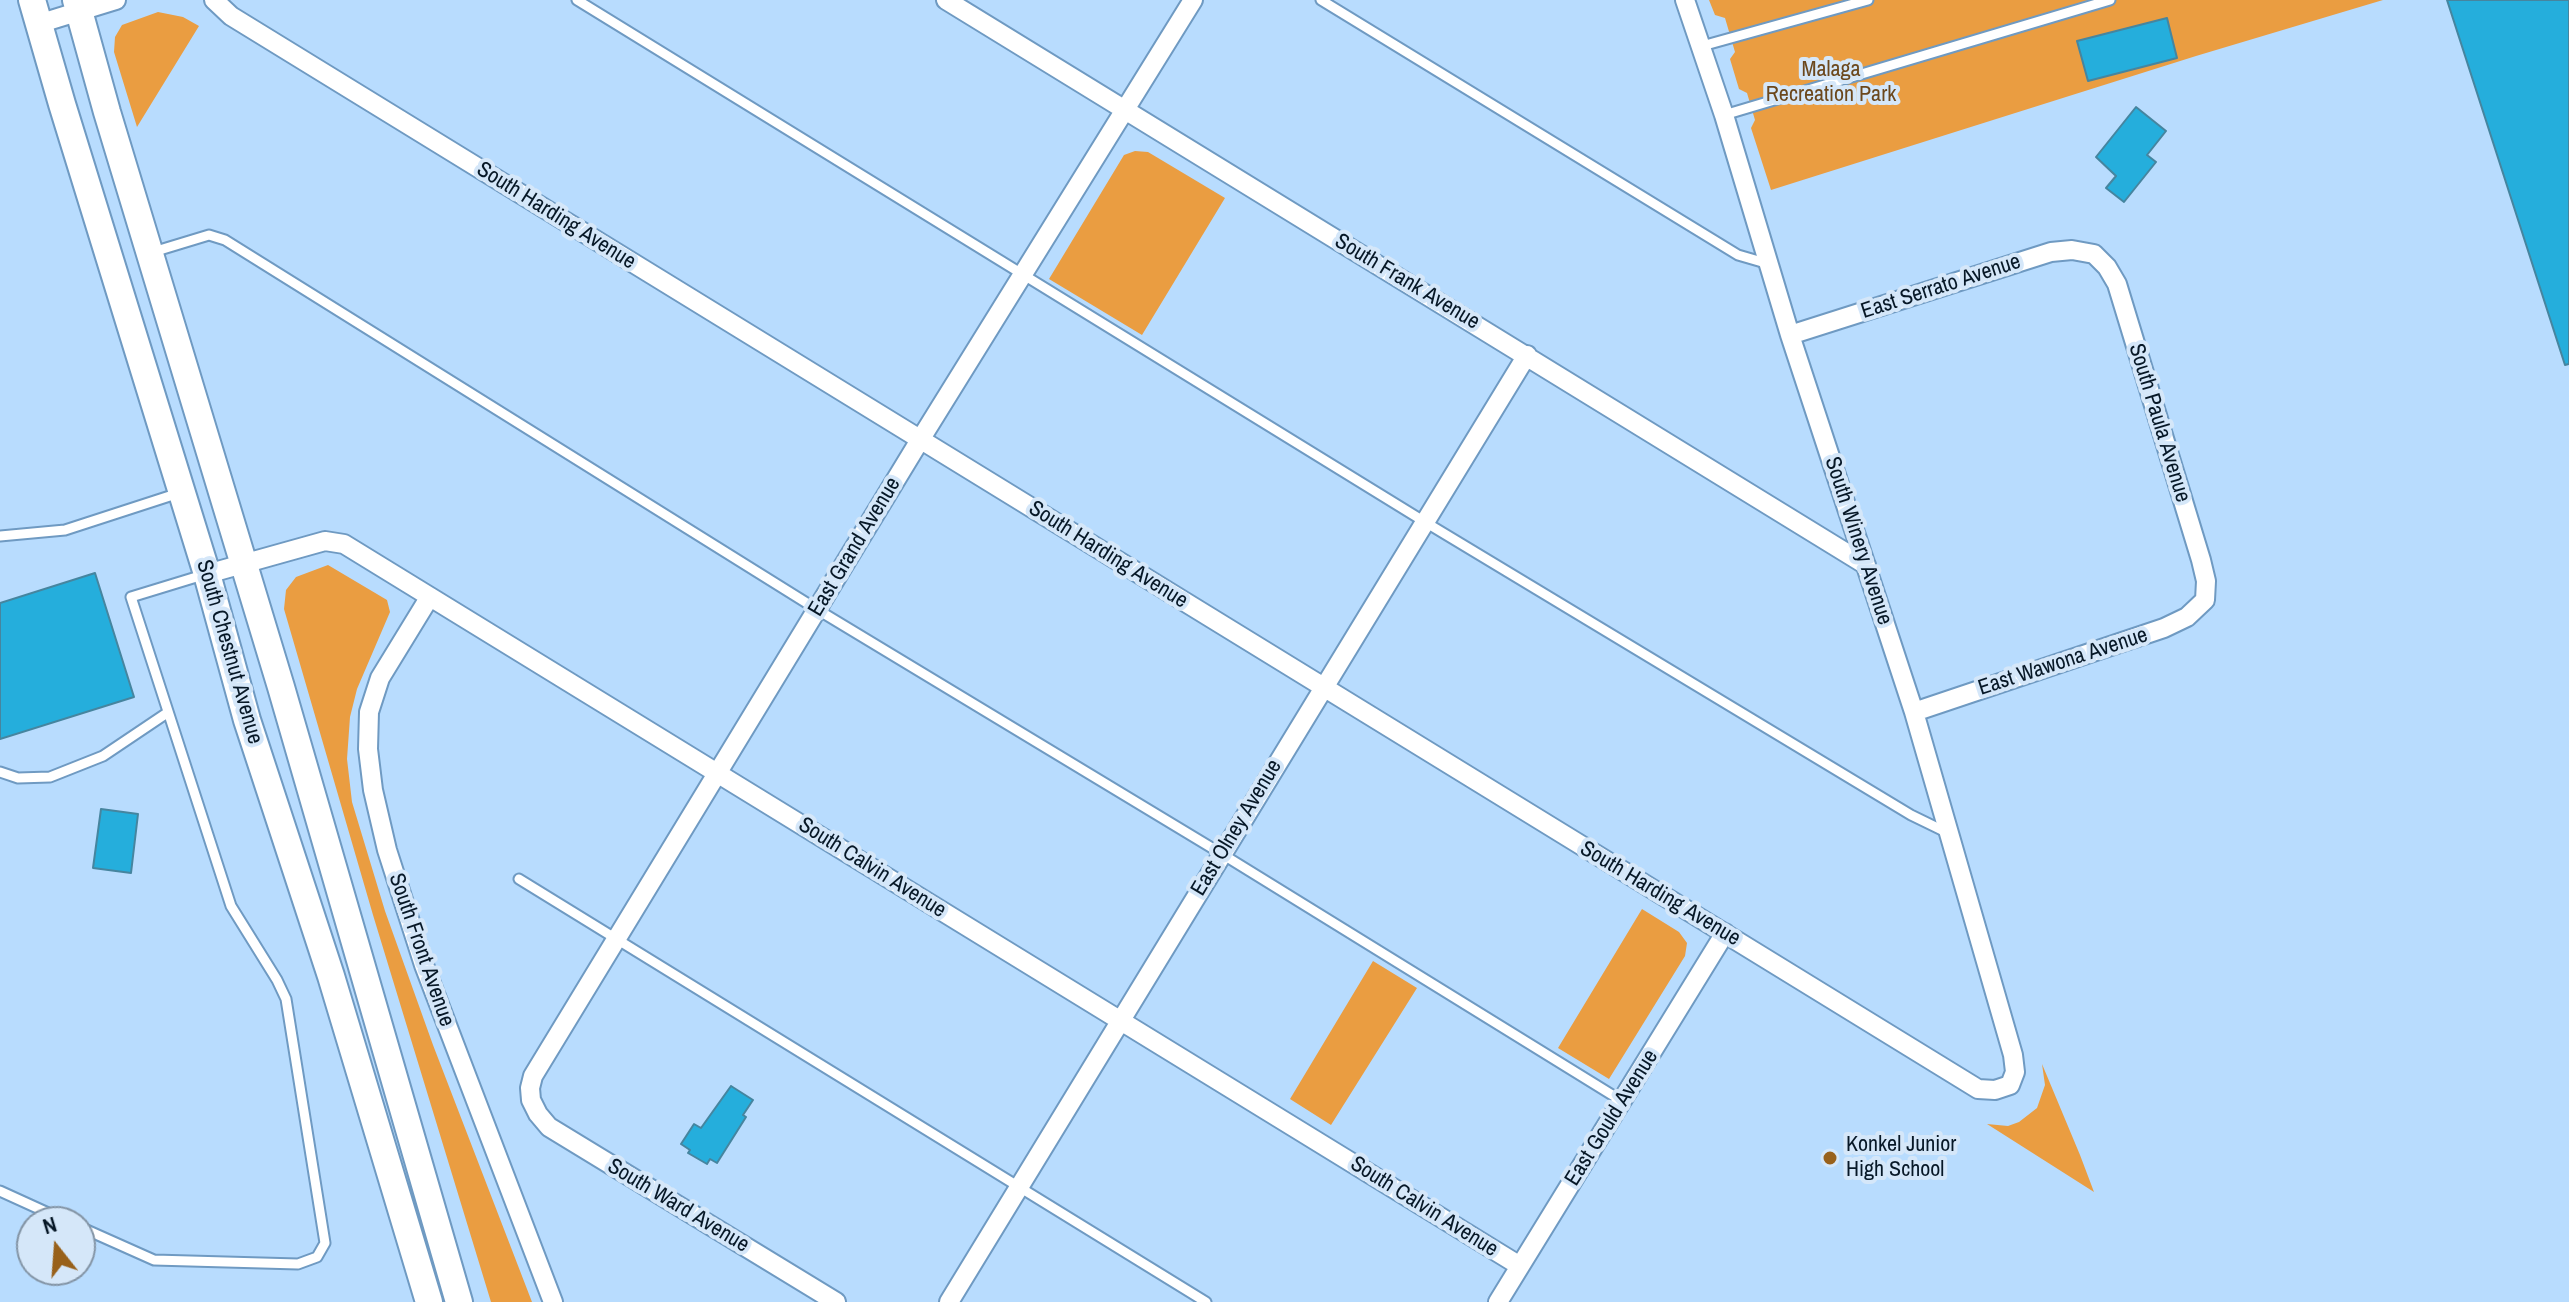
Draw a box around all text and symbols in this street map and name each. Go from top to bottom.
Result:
park label: Malaga Recreation Park [1766,57,1896,108]
street label: South Harding Avenue [472,157,640,275]
street label: South Frank Avenue [1330,228,1484,336]
street label: East Serrato Avenue [1858,249,2024,325]
street label: South Paula Avenue [2122,341,2196,505]
street label: South Winery Avenue [1818,454,1898,628]
street label: East Grand Avenue [803,473,907,621]
street label: South Harding Avenue [1024,496,1192,614]
street label: South Chestnut Avenue [190,557,268,747]
street label: East Wawona Avenue [1975,622,2151,702]
street label: East Olney Avenue [1186,755,1288,901]
street label: South Calvin Avenue [793,812,951,924]
street label: South Harding Avenue [1575,836,1745,952]
street label: South Front Avenue [382,870,460,1030]
street label: East Gould Avenue [1560,1045,1664,1191]
place label: Konkel Junior High School [1846,1132,1956,1184]
marker: Konkel Junior High School [1821,1149,1839,1167]
street label: South Calvin Avenue [1345,1151,1503,1263]
street label: South Ward Avenue [602,1153,754,1259]
north arrow [16,1206,96,1286]
text: N [39,1209,60,1241]

